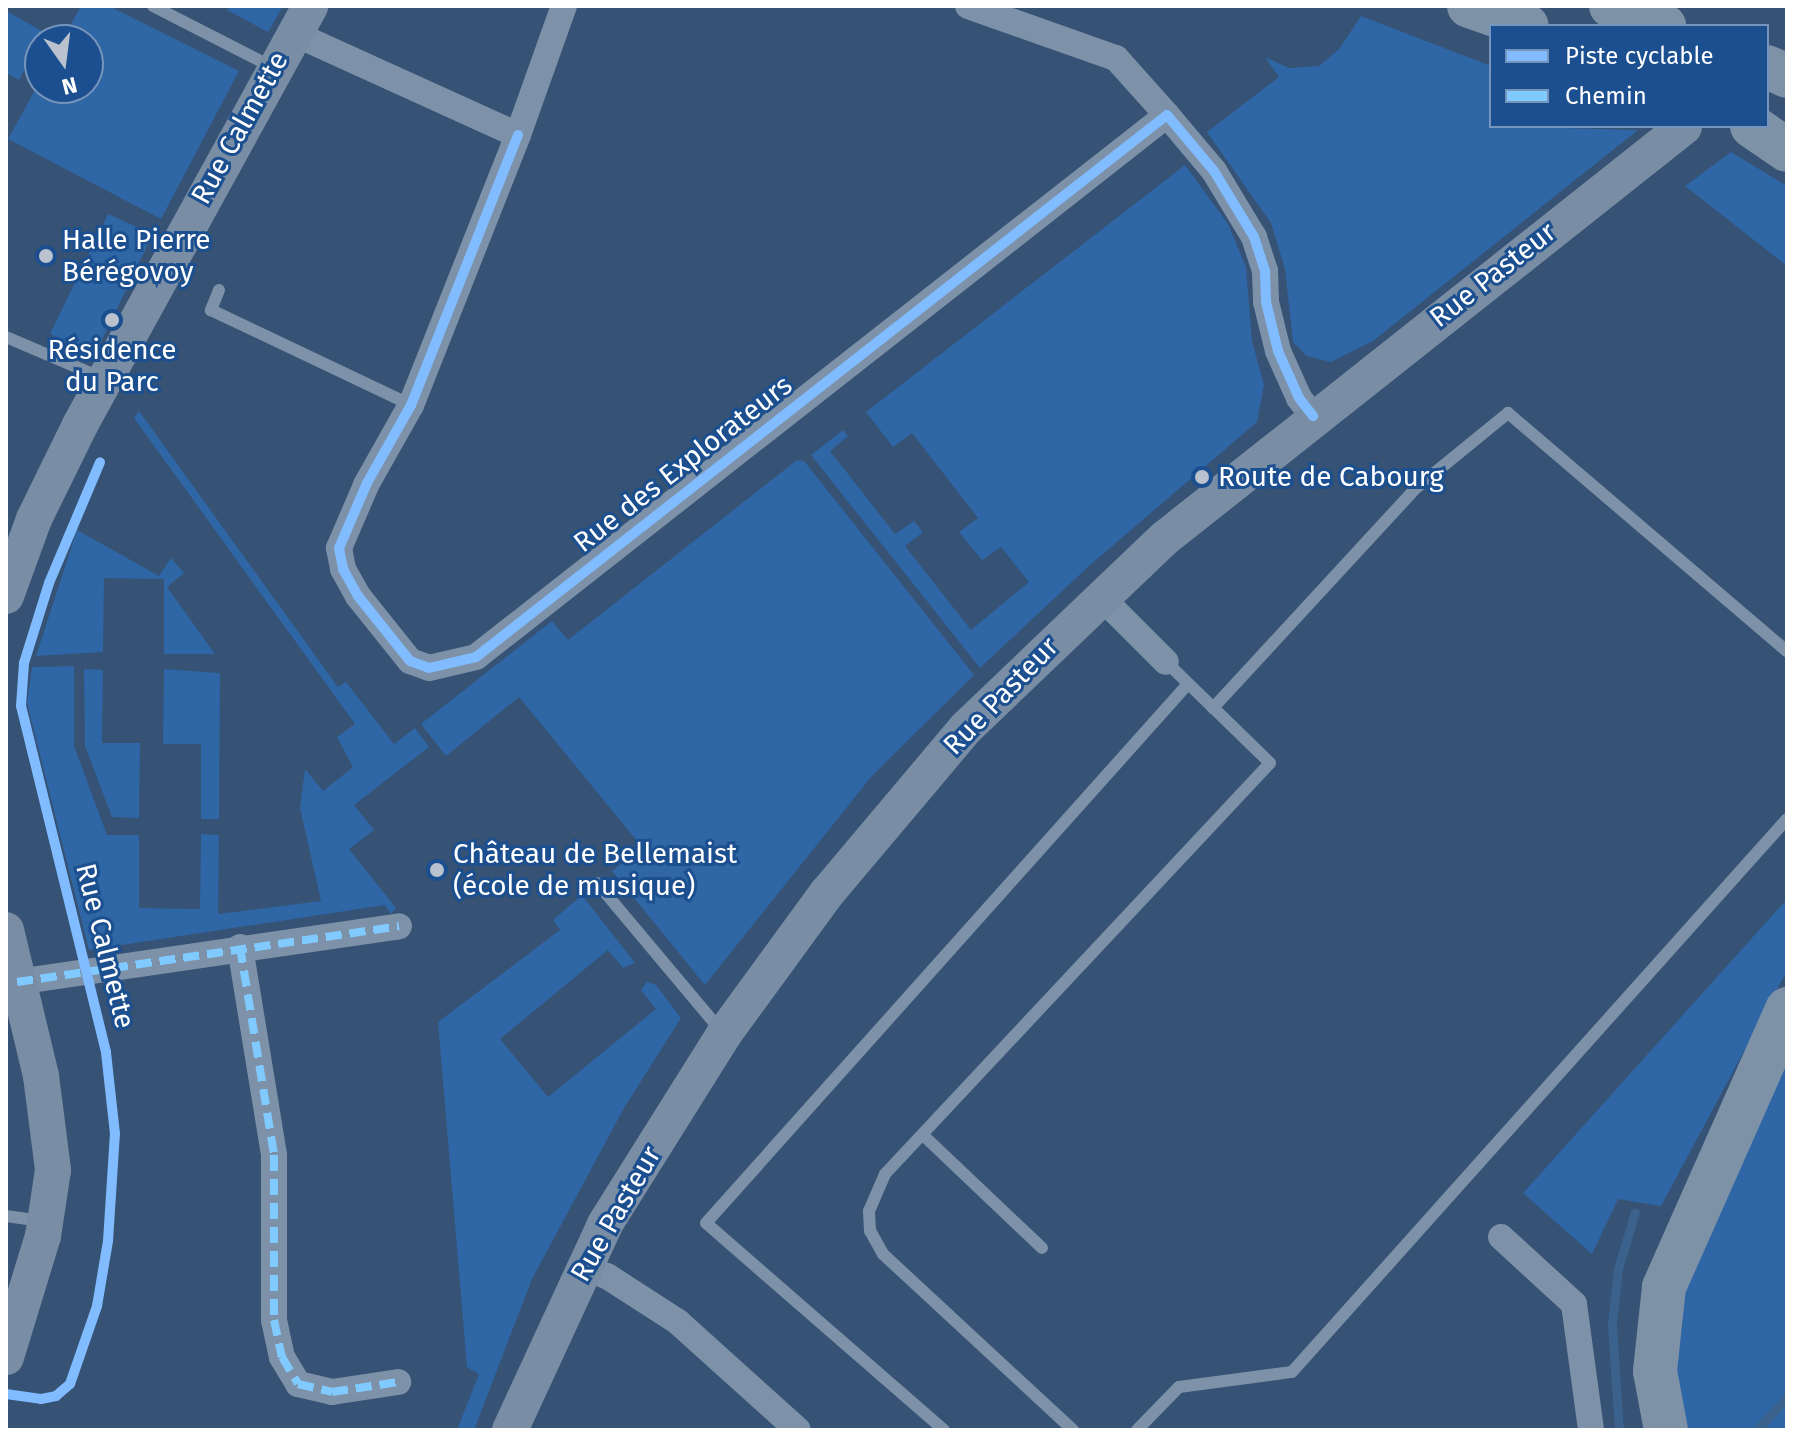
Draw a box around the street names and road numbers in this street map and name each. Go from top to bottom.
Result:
street label: Rue Calmette [184,46,296,210]
street label: Rue Pasteur [1423,215,1563,335]
street label: Rue des Explorateurs [567,368,799,560]
street label: Rue Pasteur [937,630,1065,762]
street label: Rue Calmette [68,860,142,1032]
street label: Rue Pasteur [564,1140,668,1288]

